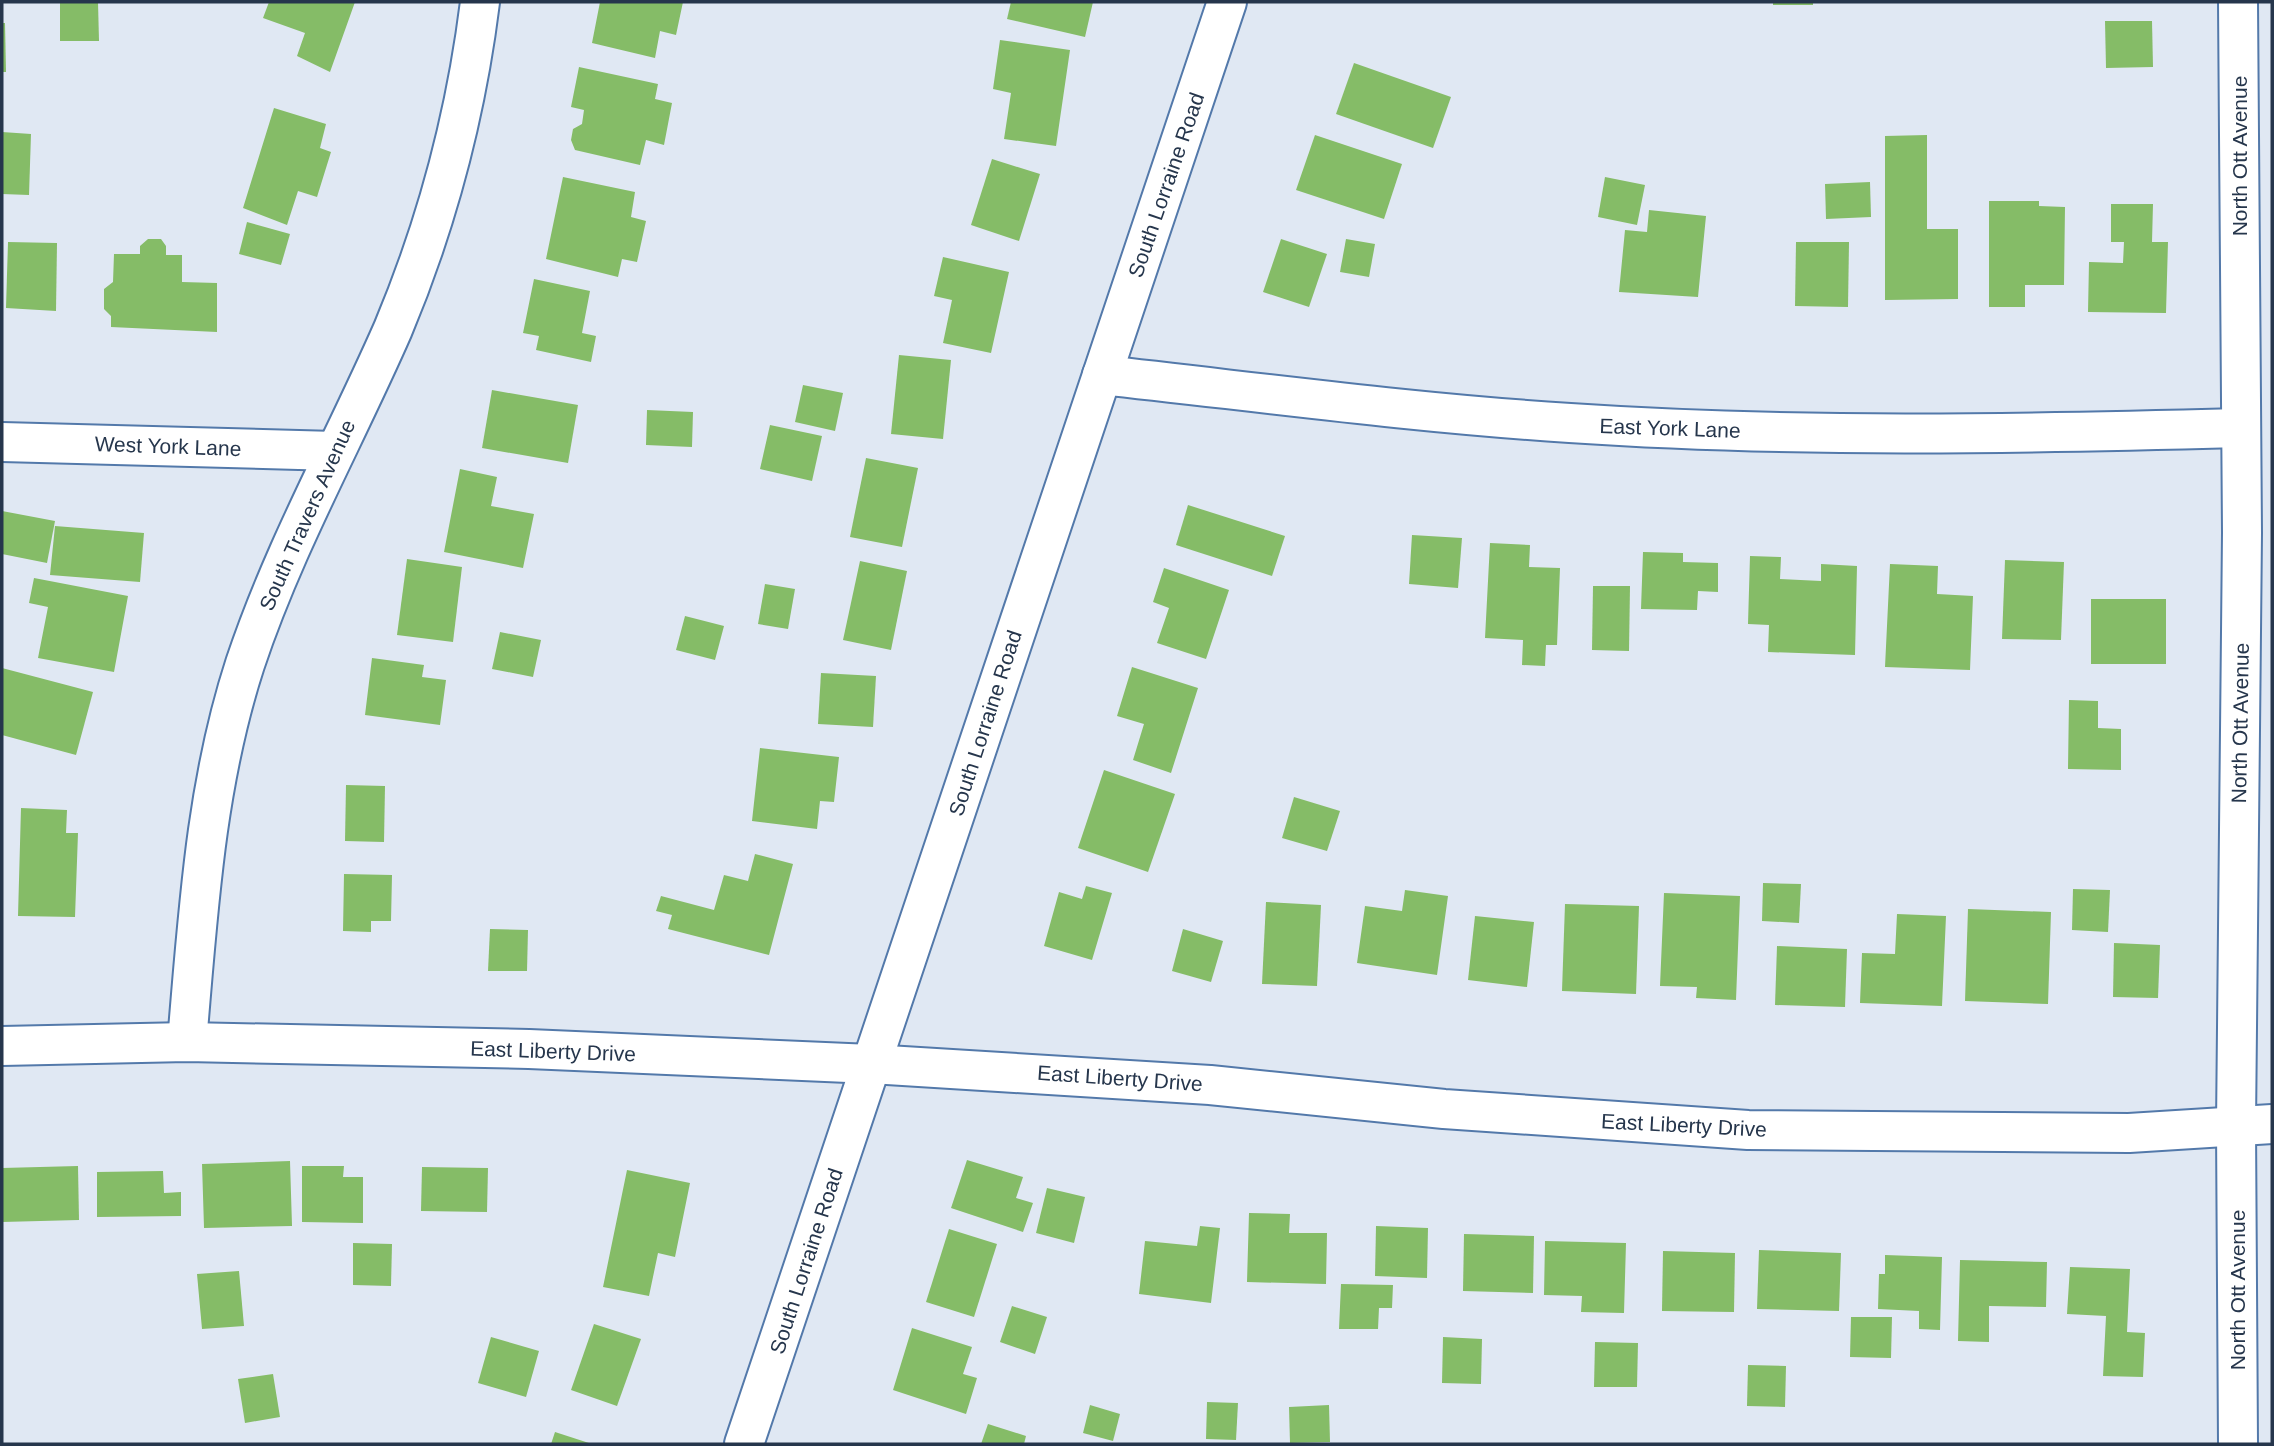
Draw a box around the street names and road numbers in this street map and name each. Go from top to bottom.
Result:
street label: North Ott Avenue [2228,76,2251,236]
street label: South Lorraine Road [1124,90,1208,280]
street label: East York Lane [1599,414,1741,442]
street label: South Travers Avenue [255,416,359,614]
street label: West York Lane [94,432,242,460]
street label: South Lorraine Road [944,627,1026,819]
street label: North Ott Avenue [2227,642,2253,804]
street label: East Liberty Drive [470,1037,636,1065]
street label: East Liberty Drive [1037,1061,1203,1095]
street label: East Liberty Drive [1601,1109,1767,1141]
street label: South Lorraine Road [765,1165,847,1357]
street label: North Ott Avenue [2226,1210,2249,1370]

